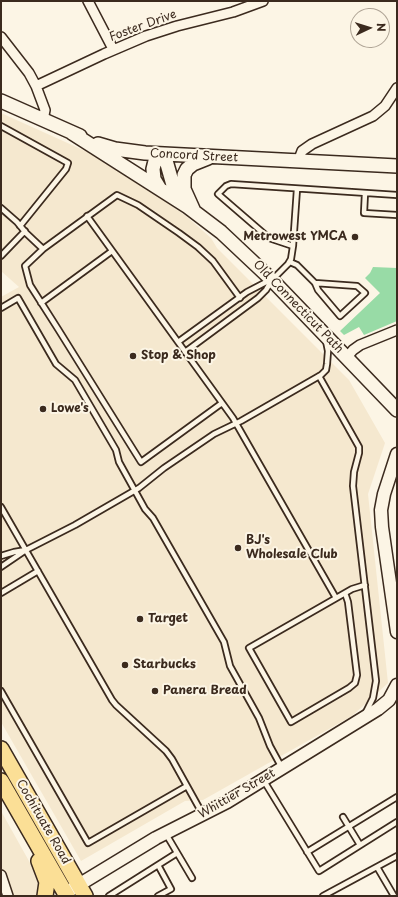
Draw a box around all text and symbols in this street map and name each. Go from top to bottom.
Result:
street label: Foster Drive [108,7,178,45]
north arrow [350,8,390,48]
text: N [373,22,390,32]
street label: Concord Street [150,147,238,165]
place label: Metrowest YMCA [243,230,347,244]
marker: Metrowest YMCA [350,232,360,242]
street label: Old Connecticut Path [250,258,346,356]
place label: Stop & Shop [141,349,216,363]
marker: Stop & Shop [128,351,138,361]
place label: Lowe's [51,402,89,416]
marker: Lowe's [38,404,48,414]
place label: BJ's Wholesale Club [246,534,338,562]
marker: BJ's Wholesale Club [233,543,243,553]
place label: Target [148,612,188,626]
marker: Target [135,614,145,624]
place label: Starbucks [133,658,196,672]
marker: Starbucks [120,660,130,670]
place label: Panera Bread [163,684,247,698]
marker: Panera Bread [150,686,160,696]
street label: Whittier Street [196,766,278,822]
street label: Cochituate Road [13,777,73,867]

